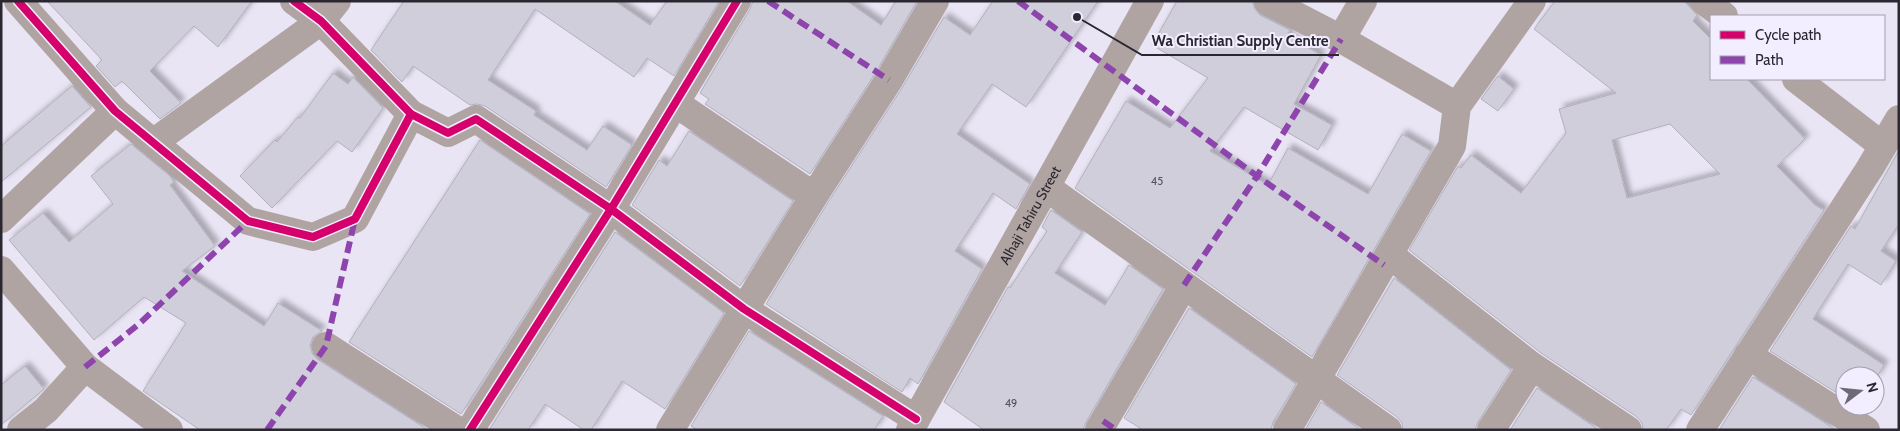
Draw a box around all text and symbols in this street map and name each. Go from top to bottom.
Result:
legend [1710,15,1885,80]
callout: Wa Christian Supply Centre [1142,25,1339,55]
text: Cycle path [1755,26,1821,44]
text: Wa Christian Supply Centre [1152,32,1329,50]
text: Path [1755,51,1784,69]
street label: Alhaji Tahiru Street [995,163,1065,268]
house number: 45 [1151,174,1163,188]
north arrow [1835,366,1885,416]
text: N [1862,380,1883,395]
house number: 49 [1005,396,1017,410]

